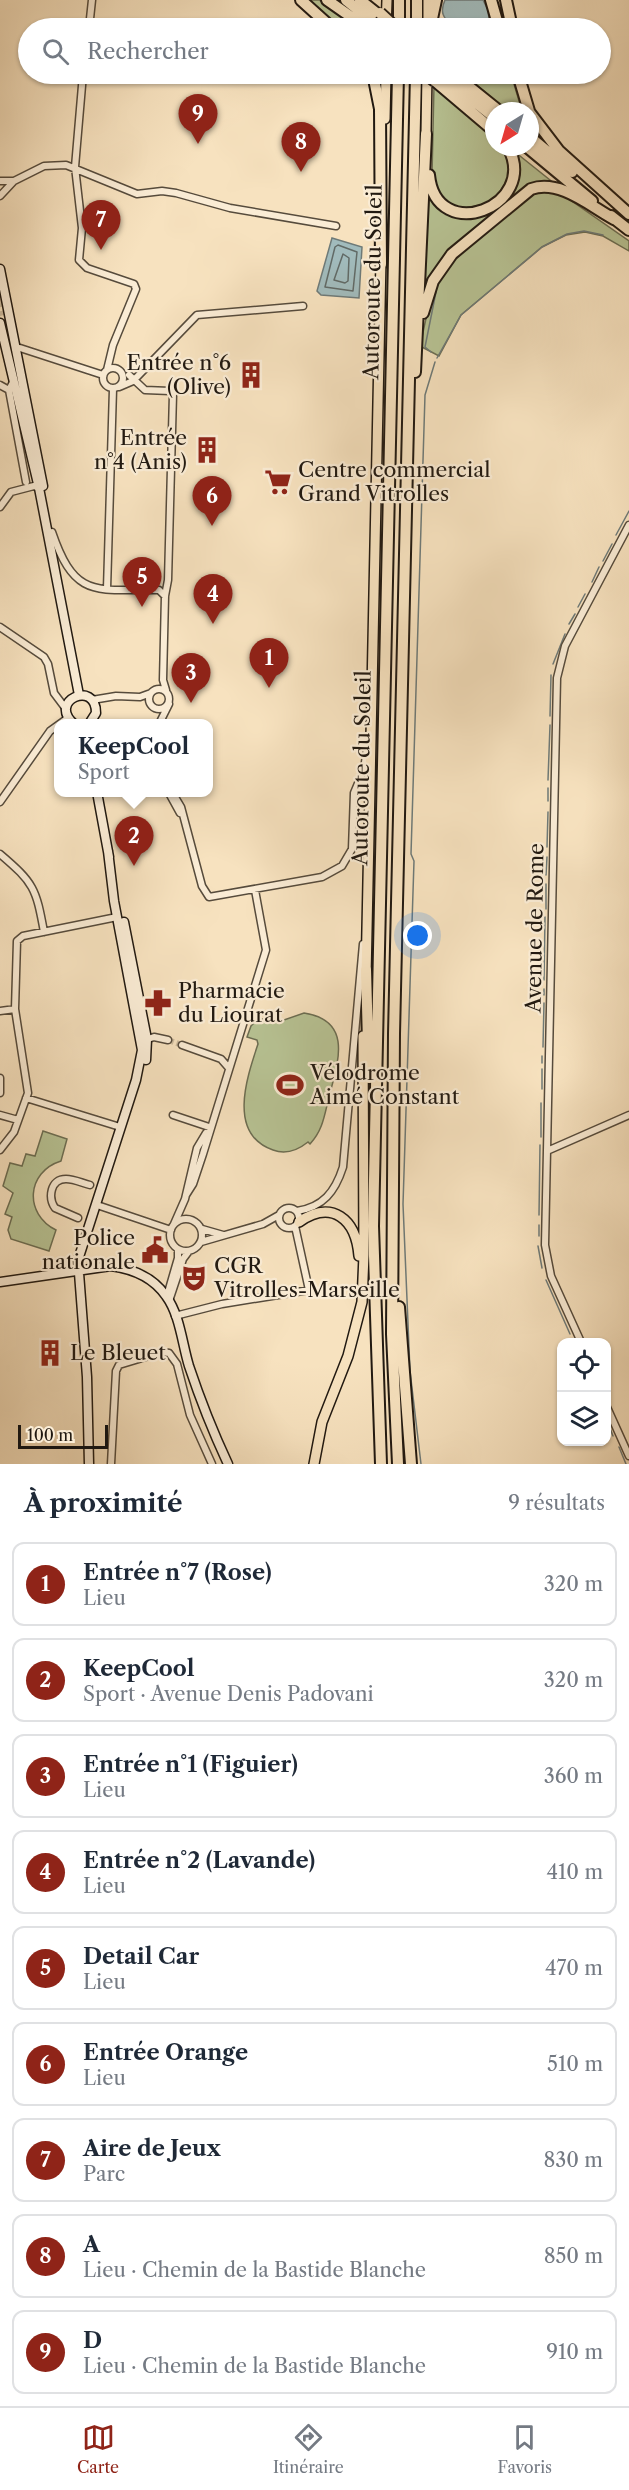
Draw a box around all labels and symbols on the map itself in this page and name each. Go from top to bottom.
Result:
pin: 9 [178,94,218,144]
north arrow [485,102,539,156]
pin: 8 [282,122,320,172]
street label: Autoroute du Soleil [358,184,387,381]
pin: 7 [82,200,120,250]
place label: Entrée n°6 (Olive) [127,350,231,399]
building icon: Entrée n°6 (Olive) [236,360,266,390]
place label: Entrée n°4 (Anis) [94,425,187,474]
building icon: Entrée n°4 (Anis) [192,435,222,465]
place label: Centre commercial Grand Vitrolles [298,457,491,506]
supermarket icon: Centre commercial Grand Vitrolles [263,467,293,497]
pin: 6 [192,476,232,526]
pin: 5 [122,558,162,607]
pin: 4 [194,574,232,624]
pin: 1 [250,638,288,688]
pin: 3 [172,654,210,703]
street label: Autoroute du Soleil [347,670,376,867]
pin: 2 [114,816,154,866]
street label: Avenue de Rome [521,843,548,1014]
your location [403,921,432,950]
place label: Pharmacie du Liourat [178,978,285,1027]
pharmacy icon: Pharmacie du Liourat [143,988,173,1018]
place label: Vélodrome Aimé Constant [309,1060,460,1109]
sports icon: Vélodrome Aimé Constant [275,1070,305,1100]
place label: Police nationale [42,1225,135,1274]
public building icon: Police nationale [140,1235,170,1265]
place label: CGR Vitrolles-Marseille [213,1253,400,1302]
theatre icon: CGR Vitrolles-Marseille [179,1263,209,1293]
building icon: Le Bleuet [35,1338,65,1368]
place label: Le Bleuet [70,1340,166,1365]
scale bar [18,1422,108,1450]

